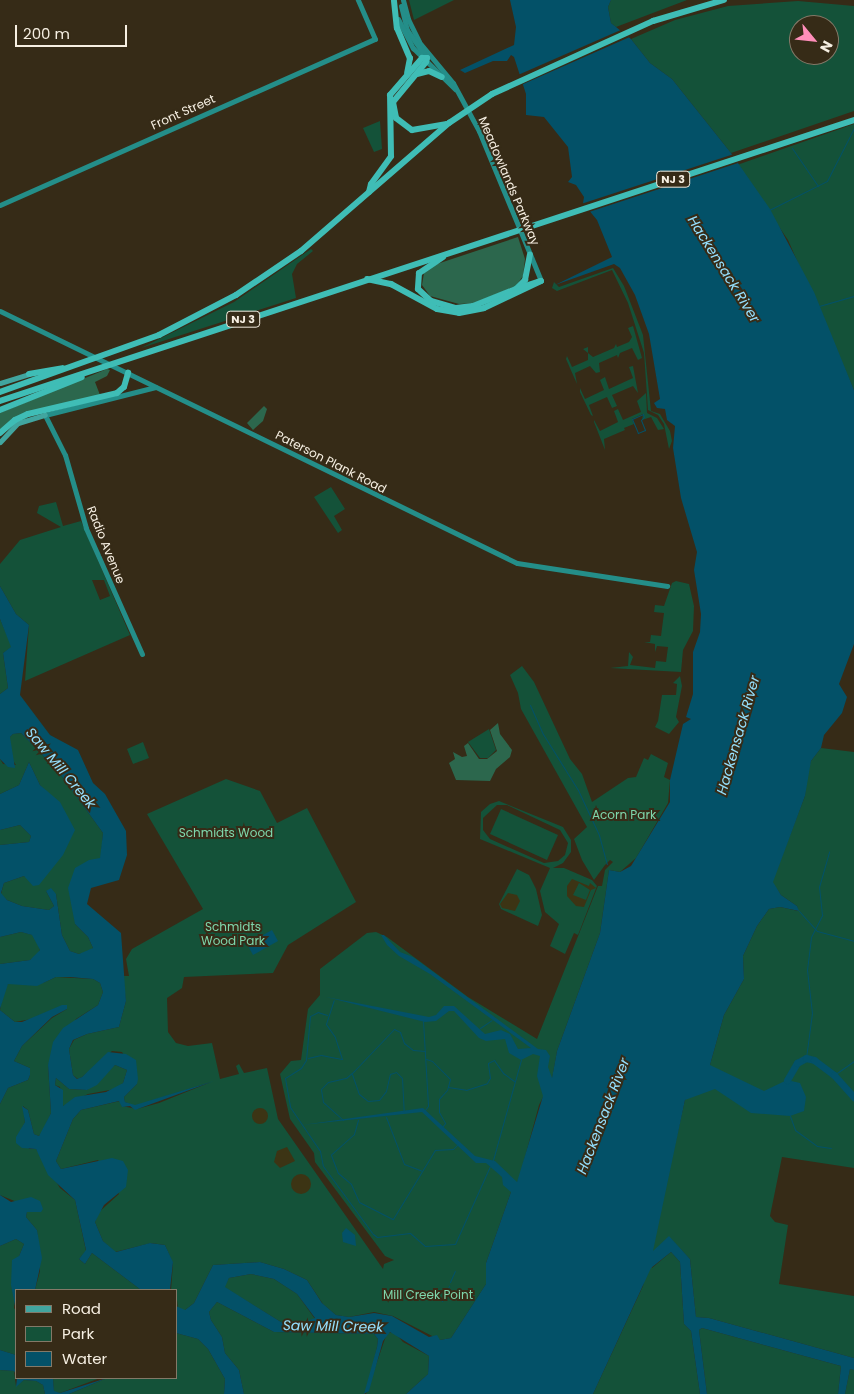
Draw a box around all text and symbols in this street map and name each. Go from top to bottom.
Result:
scale bar [18,15,130,47]
north arrow [789,15,839,65]
text: 200 m [23,23,70,44]
text: N [815,37,838,56]
street label: Front Street [149,91,217,133]
street label: Meadowlands Parkway [475,115,543,247]
road number: NJ 3 [656,170,690,188]
water label: Hackensack River [684,212,764,326]
road number: NJ 3 [226,310,260,328]
street label: Paterson Plank Road [273,428,389,496]
street label: Radio Avenue [84,504,128,586]
water label: Hackensack River [713,674,763,796]
water label: Saw Mill Creek [22,724,100,812]
park label: Acorn Park [592,808,656,822]
park label: Schmidts Wood [179,826,273,840]
park label: Schmidts Wood Park [201,920,265,948]
water label: Hackensack River [573,1056,633,1176]
park label: Mill Creek Point [383,1288,473,1302]
legend [15,1289,178,1379]
text: Road [62,1298,101,1319]
water label: Saw Mill Creek [283,1317,383,1335]
text: Park [62,1323,94,1344]
text: Water [62,1348,107,1369]

